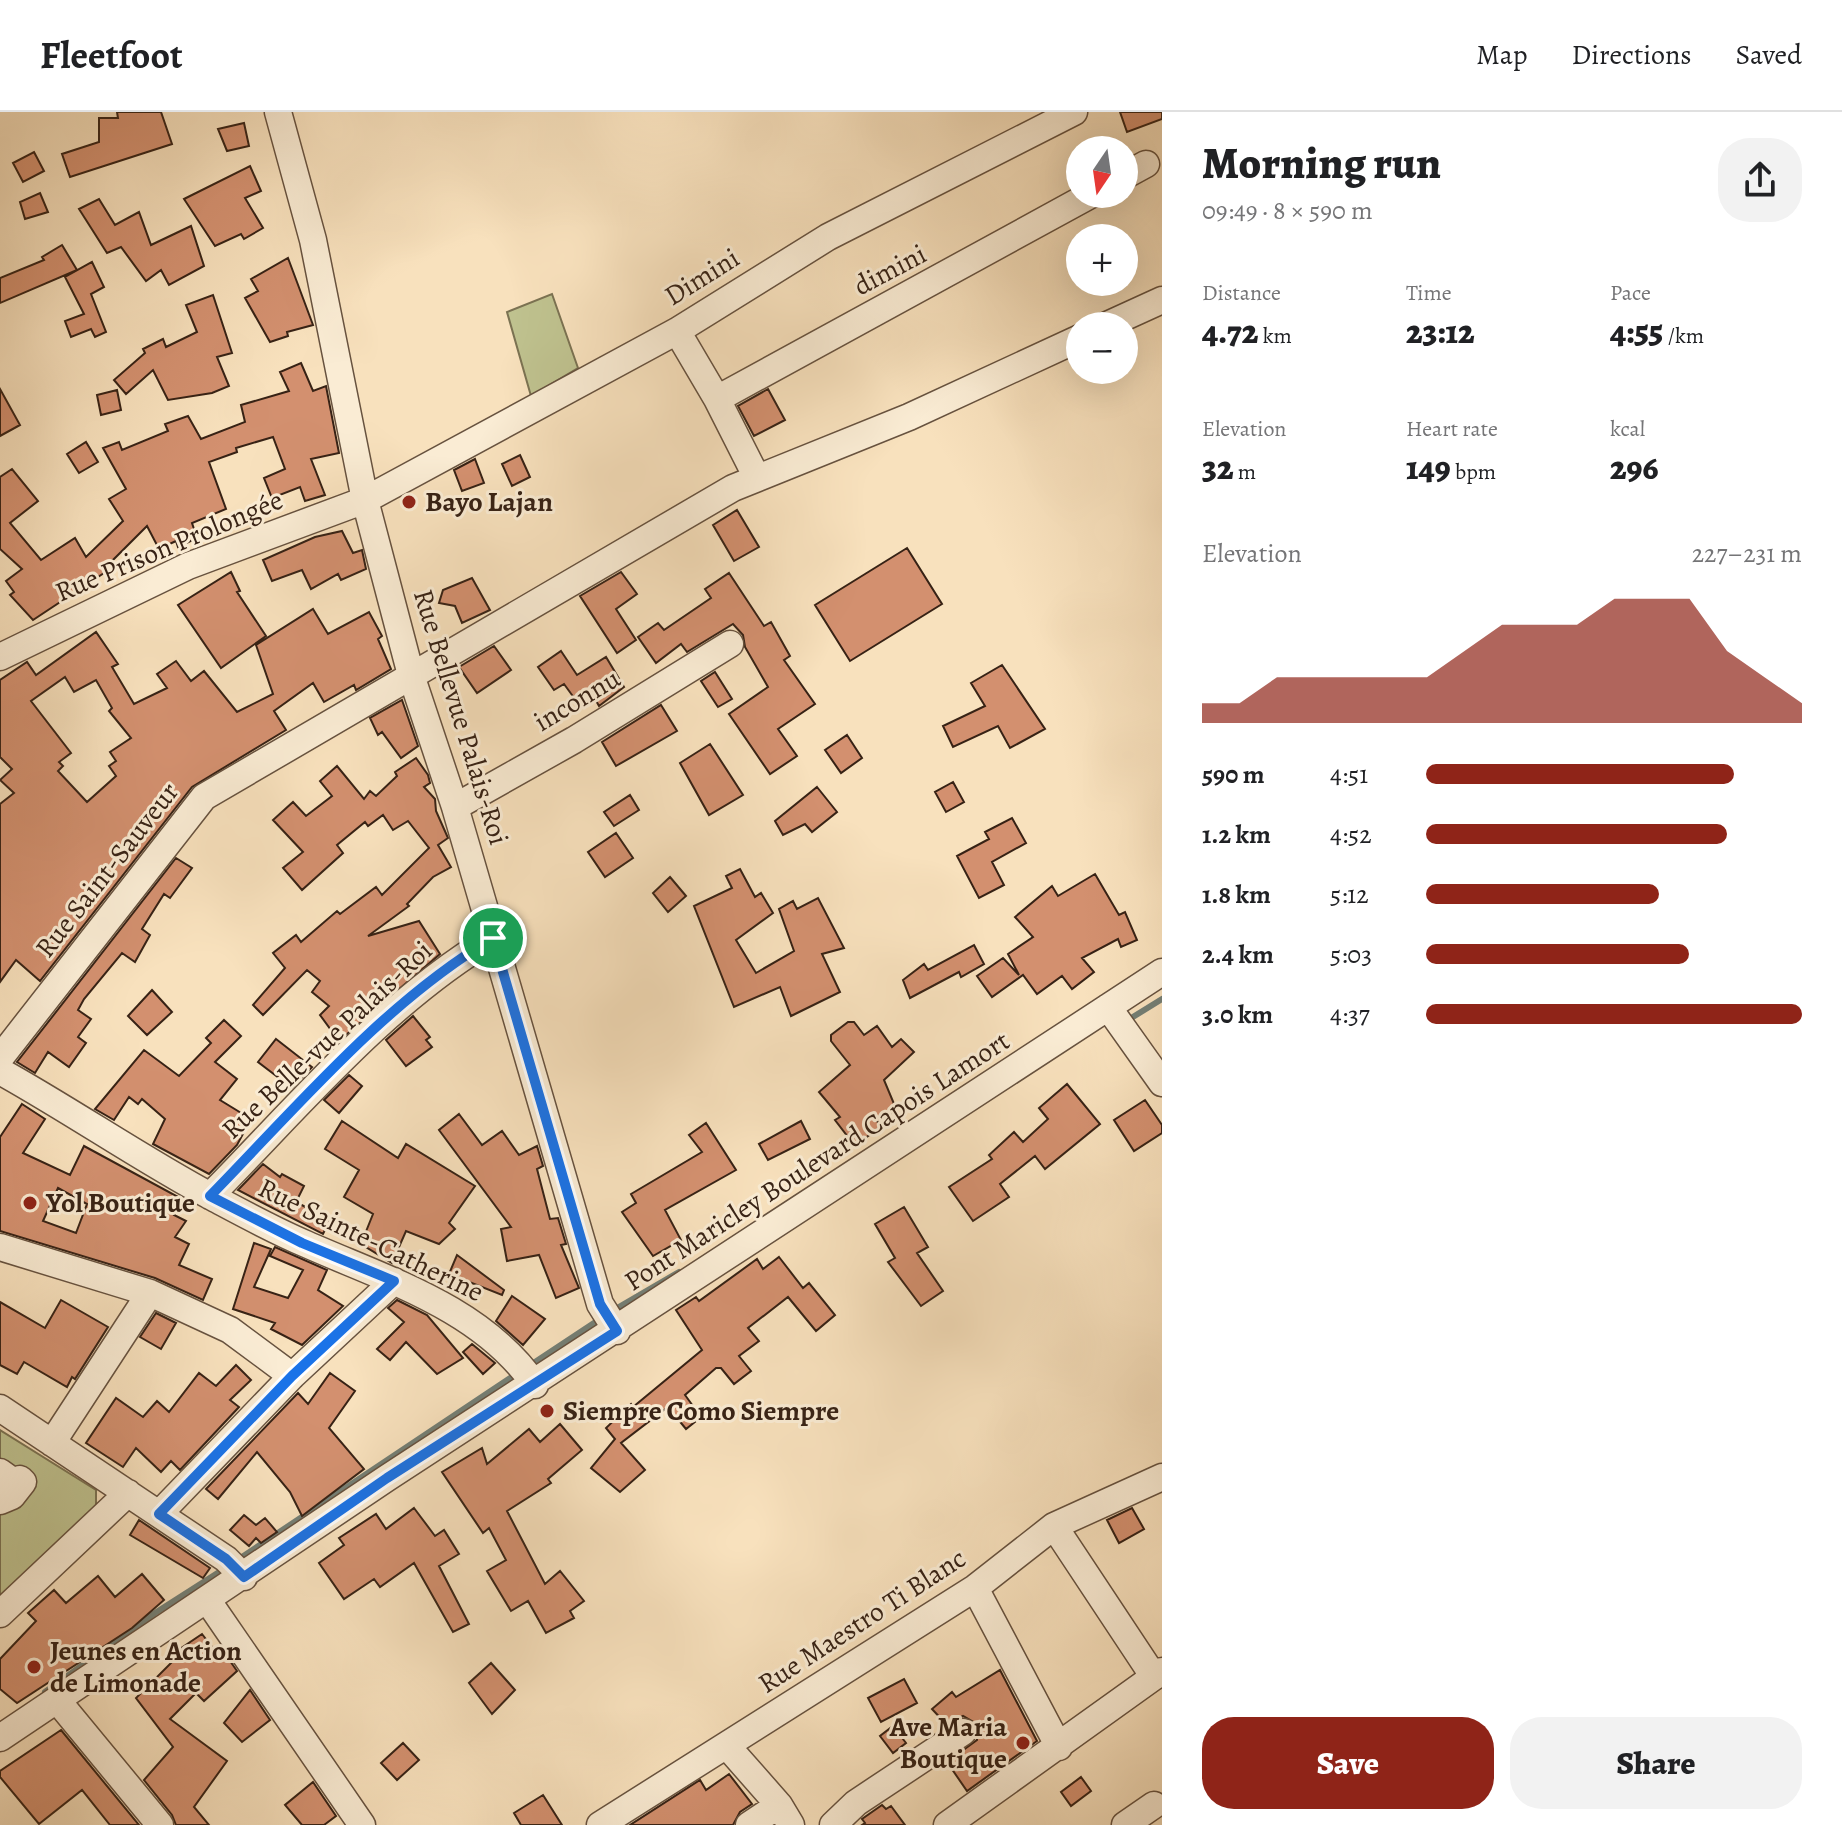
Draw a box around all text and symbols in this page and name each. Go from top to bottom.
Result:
text: Fleetfoot [40,29,183,81]
text: Map [1476,36,1527,74]
text: Directions [1571,36,1692,74]
text: Saved [1736,36,1802,74]
text: Morning run [1202,133,1441,193]
north arrow [1066,136,1138,208]
map controls [1066,136,1138,384]
button: share [1718,138,1802,222]
text: 09:49 · 8 × 590 m [1202,193,1373,228]
button: + [1066,224,1138,296]
street label: dimini [847,235,933,305]
street label: Dimini [657,239,747,315]
text: Distance [1202,278,1281,308]
text: Time [1406,278,1452,308]
text: Pace [1610,278,1651,308]
text: 4.72 [1202,308,1258,355]
text: 23:12 [1406,308,1475,355]
text: 4:55 [1610,308,1663,355]
button: − [1066,312,1138,384]
text: km [1258,321,1292,351]
text: /km [1663,321,1704,351]
text: Elevation [1202,414,1286,444]
text: Heart rate [1406,414,1498,444]
text: kcal [1610,414,1645,444]
text: 32 [1202,444,1233,491]
text: 149 [1406,444,1451,491]
text: 296 [1610,444,1658,491]
text: m [1233,457,1256,487]
text: bpm [1451,457,1496,487]
street label: Rue Prison Prolongée [49,481,289,611]
place label: Bayo Lajan [425,483,553,521]
marker: Bayo Lajan [400,493,418,511]
text: Elevation [1202,536,1302,571]
text: 227–231 m [1692,536,1802,571]
street label: Rue Bellevue Palais-Roi [404,585,518,849]
street label: inconnu [527,659,628,741]
text: 590 m [1202,757,1265,792]
text: 4:51 [1330,757,1368,792]
street label: Rue Saint-Sauveur [27,774,188,966]
text: 1.2 km [1202,817,1271,852]
text: 4:52 [1330,817,1372,852]
text: 1.8 km [1202,877,1271,912]
text: 5:12 [1330,877,1369,912]
pin [459,904,527,972]
icon: arrive [471,916,515,960]
street label: Rue Belle-vue Palais-Roi [213,932,441,1148]
text: 2.4 km [1202,937,1274,972]
text: 5:03 [1330,937,1372,972]
text: 3.0 km [1202,997,1273,1032]
text: 4:37 [1330,997,1370,1032]
street label: Pont Maricley Boulevard Capois Lamort [617,1022,1017,1300]
street label: Rue Sainte-Catherine [252,1169,490,1311]
place label: Yol Boutique [45,1184,195,1222]
marker: Yol Boutique [21,1194,39,1212]
place label: Siempre Como Siempre [563,1392,839,1430]
marker: Siempre Como Siempre [538,1402,556,1420]
street label: Rue Maestro Ti Blanc [751,1540,973,1702]
place label: Jeunes en Action de Limonade [50,1632,242,1702]
marker: Jeunes en Action de Limonade [25,1658,43,1676]
place label: Ave Maria Boutique [889,1708,1007,1778]
button: Save [1202,1717,1494,1809]
button: Share [1510,1717,1802,1809]
marker: Ave Maria Boutique [1014,1734,1032,1752]

